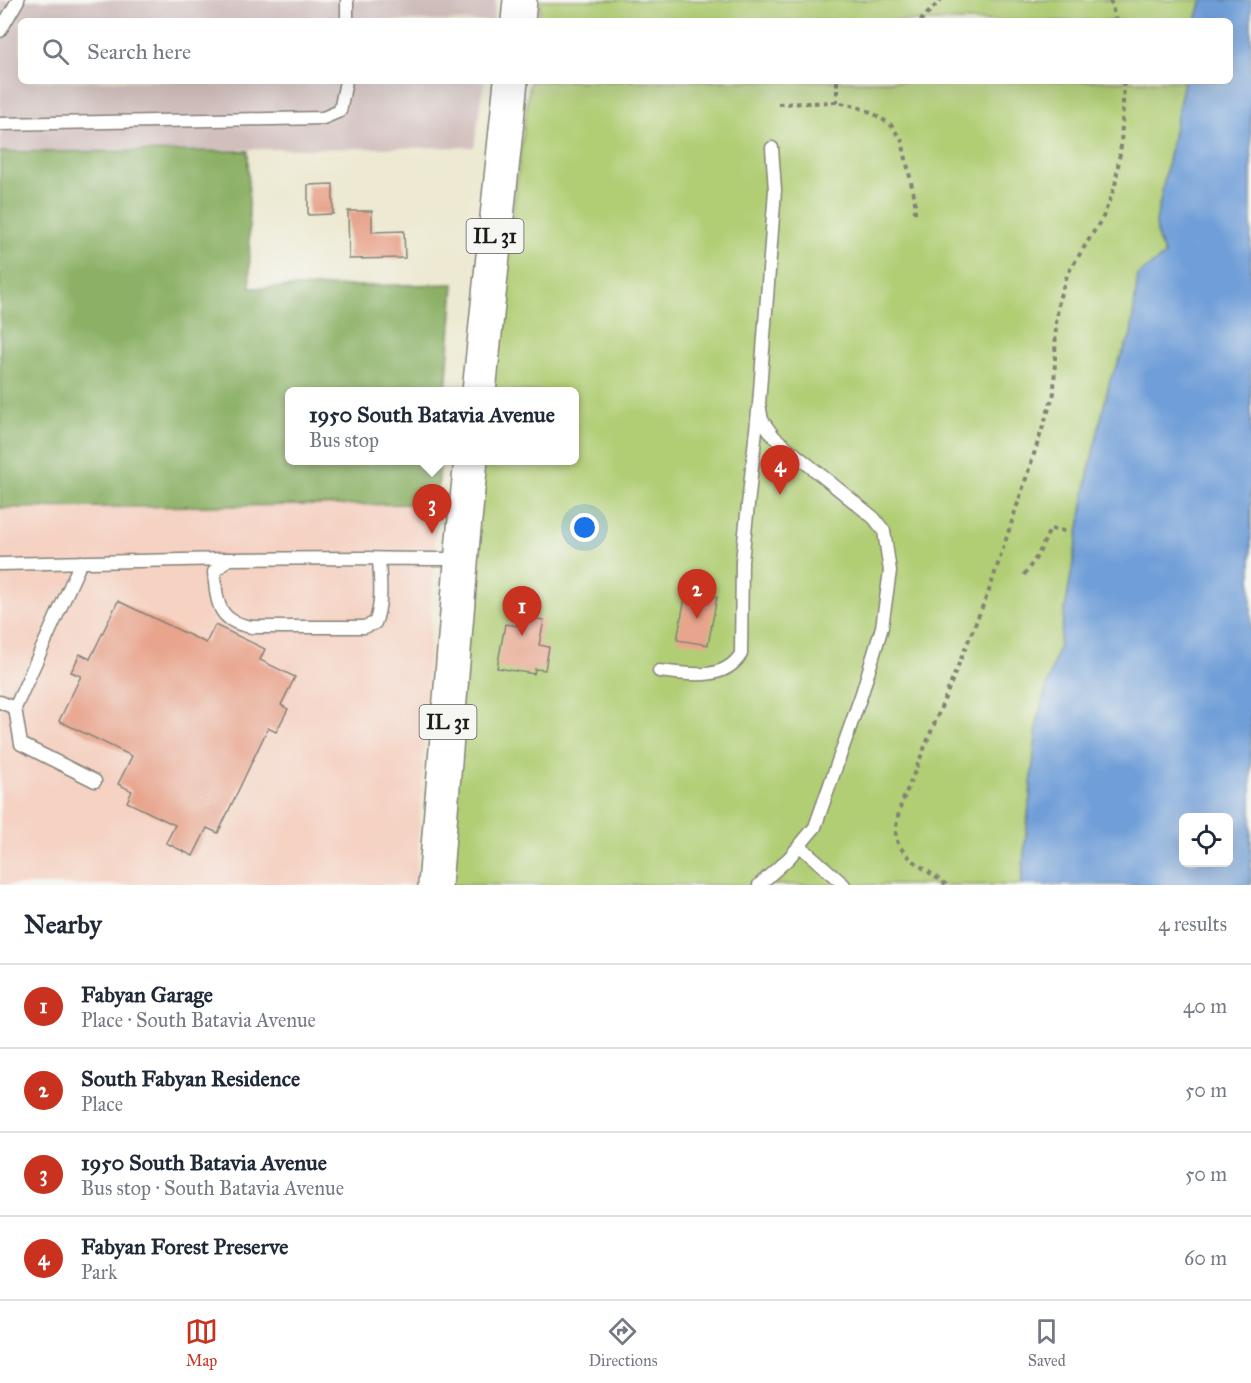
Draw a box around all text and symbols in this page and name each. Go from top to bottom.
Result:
search box [18,18,1233,84]
icon: search [39,35,72,68]
text: Search here [87,38,191,65]
road number: IL 31 [466,219,524,253]
popup [285,387,579,465]
text: 1950 South Batavia Avenue [309,401,555,428]
text: Bus stop [309,428,379,452]
pin: 4 [760,446,800,495]
pin: 3 [412,484,452,534]
your location [570,513,599,542]
pin: 2 [678,570,716,619]
pin: 1 [502,586,542,636]
road number: IL 31 [420,705,476,739]
map controls [1179,813,1233,867]
button: locate [1179,813,1233,867]
text: Nearby [24,908,102,940]
text: 4 results [1158,912,1227,936]
text: Fabyan Garage [81,981,213,1008]
text: 1 [40,994,47,1018]
text: 40 m [1183,994,1227,1018]
text: Place · South Batavia Avenue [81,1008,316,1032]
text: South Fabyan Residence [81,1065,300,1092]
text: 2 [39,1078,48,1102]
text: 50 m [1185,1078,1227,1102]
text: Place [81,1092,123,1116]
text: 1950 South Batavia Avenue [81,1149,327,1176]
text: 3 [40,1162,48,1186]
text: 50 m [1185,1162,1227,1186]
text: Bus stop · South Batavia Avenue [81,1176,344,1200]
text: Fabyan Forest Preserve [81,1233,288,1260]
text: 4 [38,1246,49,1270]
text: 60 m [1184,1246,1227,1270]
text: Park [81,1260,117,1284]
tab: Map [185,1315,218,1370]
tab: Directions [588,1315,657,1370]
tab: Saved [1028,1315,1066,1370]

